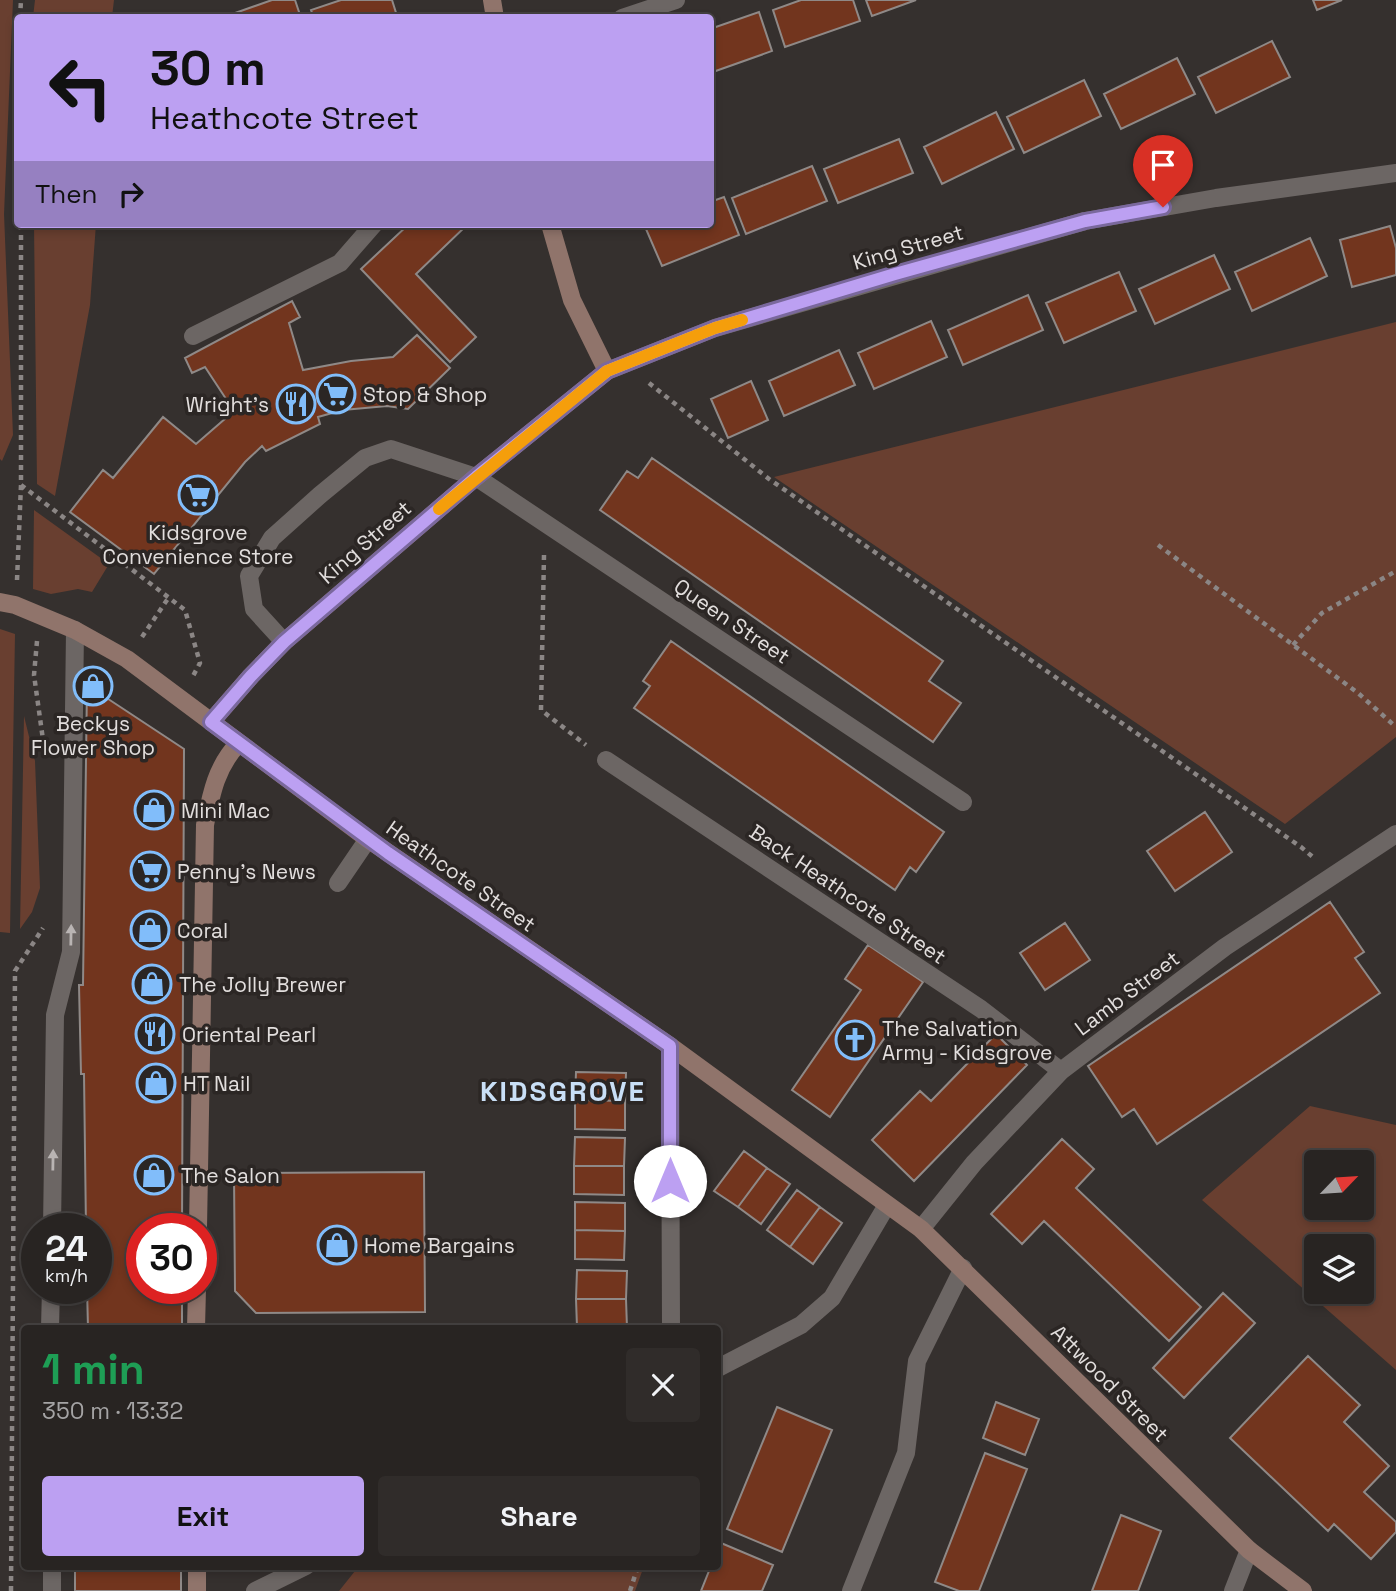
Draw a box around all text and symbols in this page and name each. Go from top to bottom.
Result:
text: 30 m [150,37,266,99]
icon: left [35,42,126,133]
text: Heathcote Street [150,98,419,138]
pin [1133,135,1193,207]
icon: arrive [1144,146,1182,184]
icon: right [112,175,150,213]
text: Then [35,177,98,211]
street label: King Street [850,218,966,276]
supermarket icon: Stop & Shop [315,373,357,415]
place label: Stop & Shop [363,381,487,408]
restaurant icon: Wright's [275,383,317,425]
place label: Wright's [186,391,269,418]
supermarket icon: Kidsgrove Convenience Store [177,474,219,516]
street label: King Street [313,494,417,590]
place label: Kidsgrove Convenience Store [102,519,294,570]
street label: Queen Street [669,572,795,670]
shop icon: Beckys Flower Shop [72,665,114,707]
place label: Beckys Flower Shop [31,710,155,761]
shop icon: Mini Mac [133,789,175,831]
place label: Mini Mac [181,797,270,824]
street label: Heathcote Street [381,814,541,938]
street label: Back Heathcote Street [744,818,952,970]
supermarket icon: Penny's News [129,850,171,892]
place label: Penny's News [177,858,316,885]
shop icon: Coral [129,909,171,951]
place label: Coral [177,917,228,944]
one-way arrow [65,923,77,945]
street label: Lamb Street [1069,945,1185,1041]
shop icon: The Jolly Brewer [131,963,173,1005]
place label: The Jolly Brewer [179,971,346,998]
restaurant icon: Oriental Pearl [134,1013,176,1055]
place label: The Salvation Army - Kidsgrove [882,1015,1052,1066]
church icon: The Salvation Army - Kidsgrove [834,1019,876,1061]
place label: Oriental Pearl [182,1021,316,1048]
shop icon: HT Nail [135,1062,177,1104]
place label: HT Nail [183,1070,250,1097]
district label: KIDSGROVE [480,1073,646,1109]
position arrow [633,1144,707,1218]
one-way arrow [47,1149,59,1171]
north arrow [1304,1150,1374,1220]
map controls [1304,1150,1374,1304]
shop icon: The Salon [133,1154,175,1196]
place label: The Salon [181,1162,280,1189]
speed limit sign: 30 [126,1213,217,1304]
shop icon: Home Bargains [316,1224,358,1266]
text: 24 [45,1227,88,1271]
place label: Home Bargains [364,1232,515,1259]
button: layers [1304,1234,1374,1304]
text: km/h [45,1264,88,1287]
street label: Attwood Street [1046,1319,1174,1447]
text: 1 min [42,1343,145,1396]
button: close [626,1348,700,1422]
text: 350 m · 13:32 [42,1396,183,1426]
button: Exit [42,1476,364,1556]
button: Share [378,1476,700,1556]

